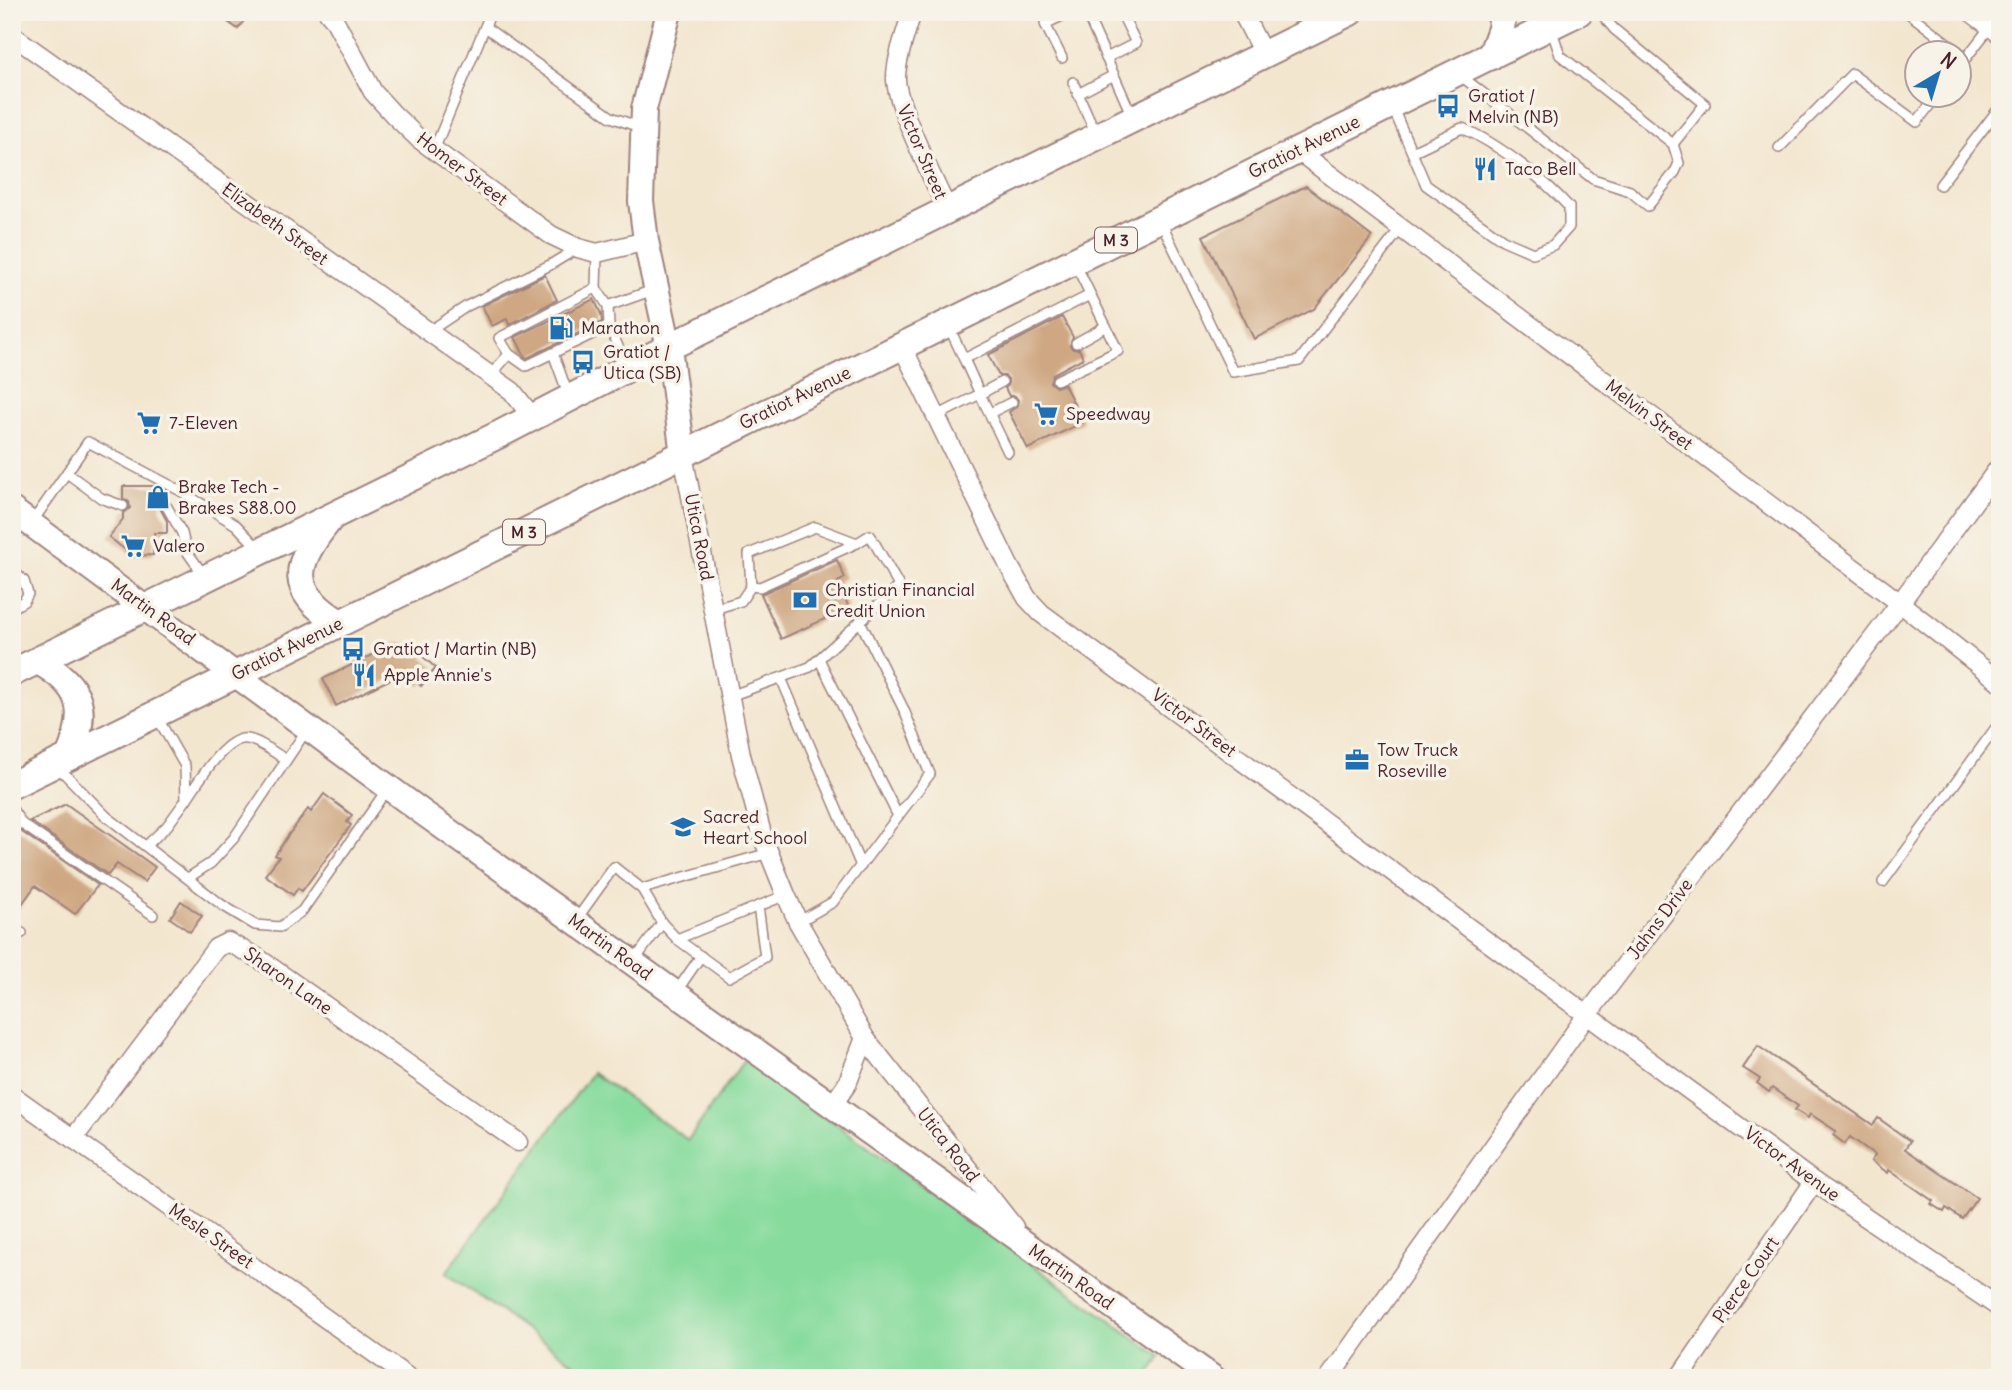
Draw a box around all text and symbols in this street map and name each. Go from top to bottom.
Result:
north arrow [1904,38,1974,108]
text: N [1936,47,1961,74]
place label: Gratiot / Melvin (NB) [1468,84,1558,128]
bus stop icon: Gratiot / Melvin (NB) [1434,92,1462,120]
street label: Victor Street [892,101,953,202]
street label: Gratiot Avenue [1244,110,1363,183]
street label: Homer Street [412,127,512,210]
restaurant icon: Taco Bell [1471,155,1499,183]
place label: Taco Bell [1505,157,1576,180]
street label: Elizabeth Street [218,177,333,270]
road number: M 3 [1095,228,1137,252]
fuel station icon: Marathon [547,314,575,342]
place label: Marathon [581,316,660,339]
place label: Gratiot / Utica (SB) [603,340,681,384]
bus stop icon: Gratiot / Utica (SB) [569,348,597,376]
street label: Gratiot Avenue [735,361,854,434]
street label: Melvin Street [1601,374,1698,455]
supermarket icon: Speedway [1032,400,1060,428]
place label: Speedway [1066,402,1151,425]
supermarket icon: 7-Eleven [135,409,163,437]
place label: 7-Eleven [169,411,238,434]
place label: Brake Tech - Brakes S88.00 [178,475,297,519]
shop icon: Brake Tech - Brakes S88.00 [144,483,172,511]
street label: Utica Road [680,491,719,583]
road number: M 3 [503,520,545,544]
supermarket icon: Valero [119,532,147,560]
place label: Valero [153,534,205,557]
street label: Martin Road [106,573,200,650]
place label: Christian Financial Credit Union [825,578,975,622]
bank icon: Christian Financial Credit Union [791,586,819,614]
street label: Gratiot Avenue [227,612,346,685]
bus stop icon: Gratiot / Martin (NB) [339,635,367,663]
place label: Gratiot / Martin (NB) [373,637,536,660]
restaurant icon: Apple Annie's [350,661,378,689]
place label: Apple Annie's [384,663,492,686]
street label: Victor Street [1147,683,1241,762]
place label: Tow Truck Roseville [1377,738,1458,782]
office icon: Tow Truck Roseville [1343,746,1371,774]
place label: Sacred Heart School [703,805,807,849]
school or university icon: Sacred Heart School [669,813,697,841]
street label: Jahns Drive [1622,874,1697,964]
street label: Martin Road [563,908,657,985]
street label: Sharon Lane [240,942,337,1019]
street label: Utica Road [912,1103,985,1187]
street label: Victor Avenue [1740,1121,1845,1206]
street label: Mesle Street [164,1198,258,1273]
street label: Pierce Court [1707,1232,1784,1327]
street label: Martin Road [1024,1239,1119,1315]

